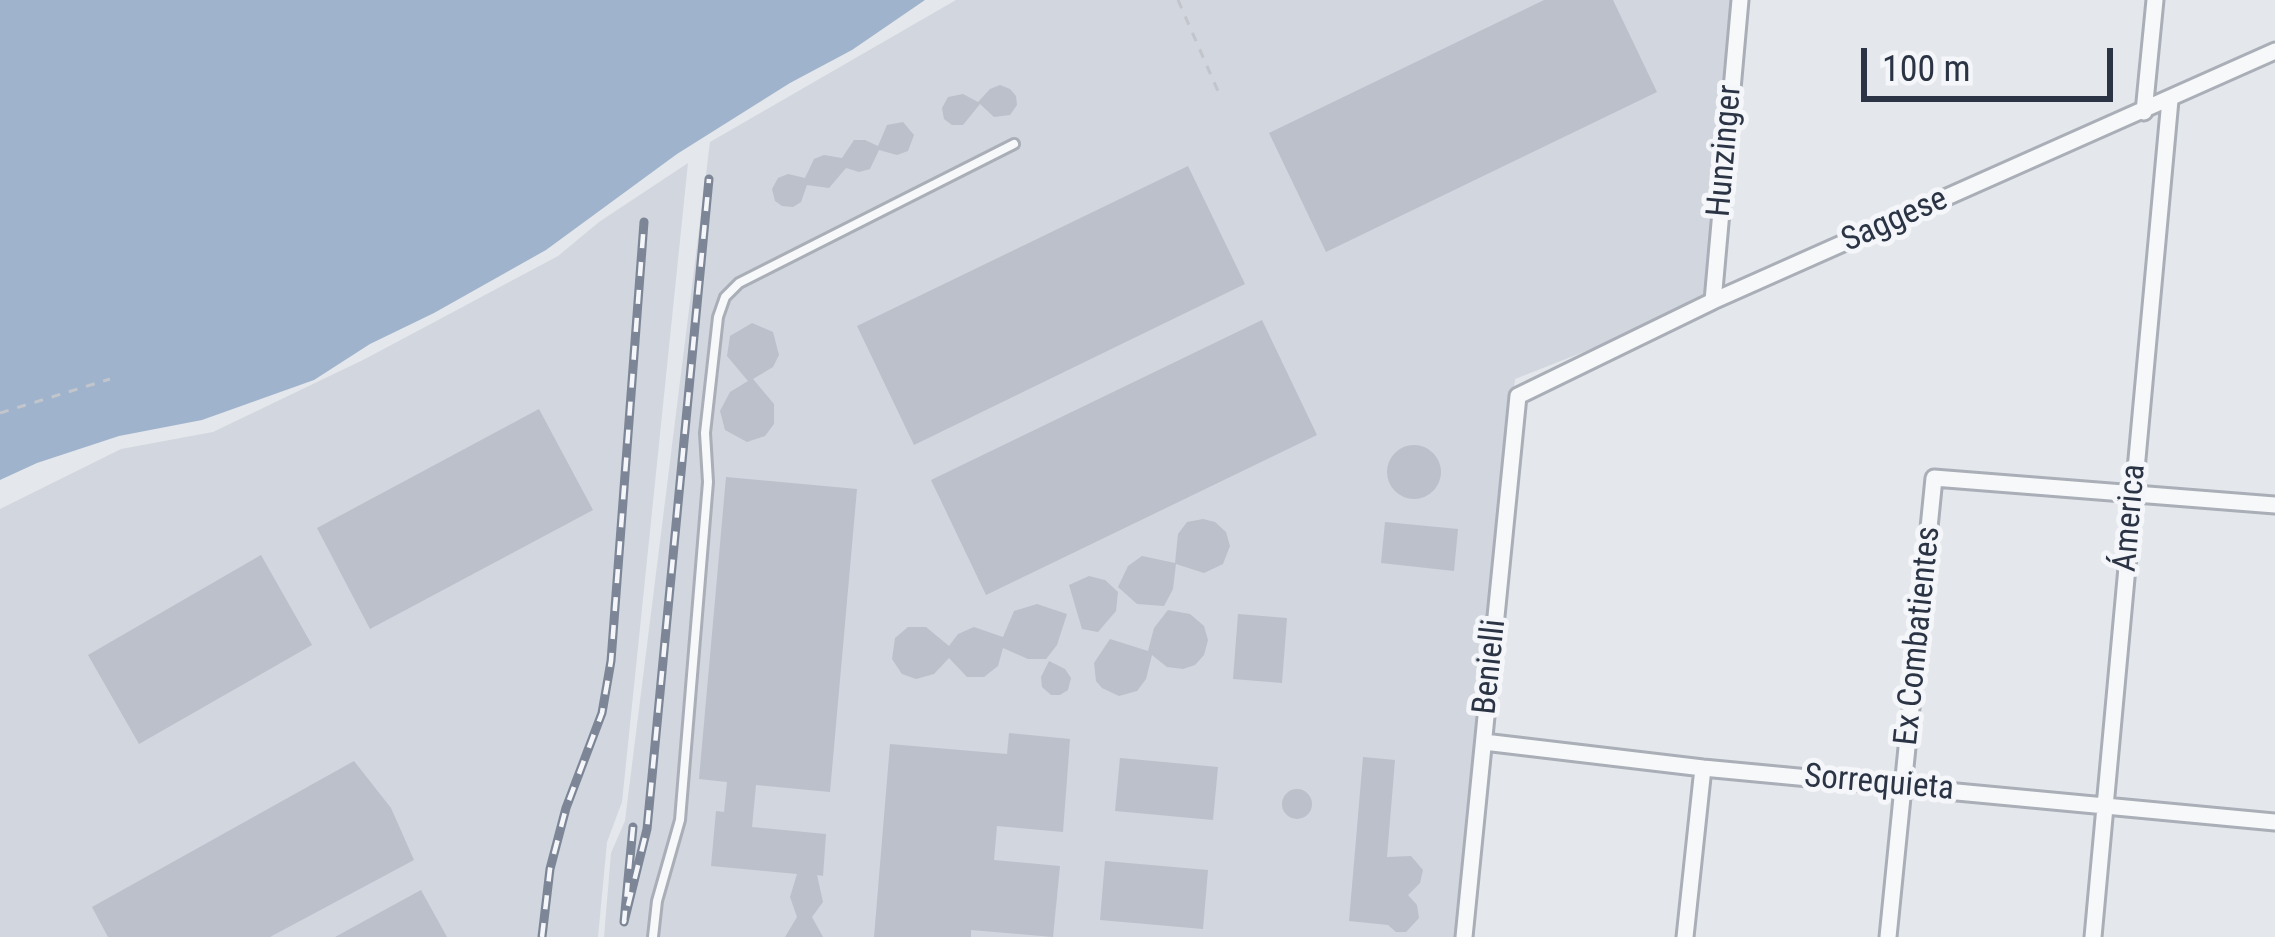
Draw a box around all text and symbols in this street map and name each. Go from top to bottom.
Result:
scale bar [1867,24,2119,98]
text: 100 m [1882,48,1971,90]
street label: Hunzinger [1701,83,1751,219]
street label: Saggese [1836,180,1954,262]
street label: Ámerica [2107,462,2155,574]
street label: Ex Combatientes [1888,525,1950,747]
street label: Benielli [1466,618,1516,716]
street label: Sorrequieta [1803,758,1955,810]

